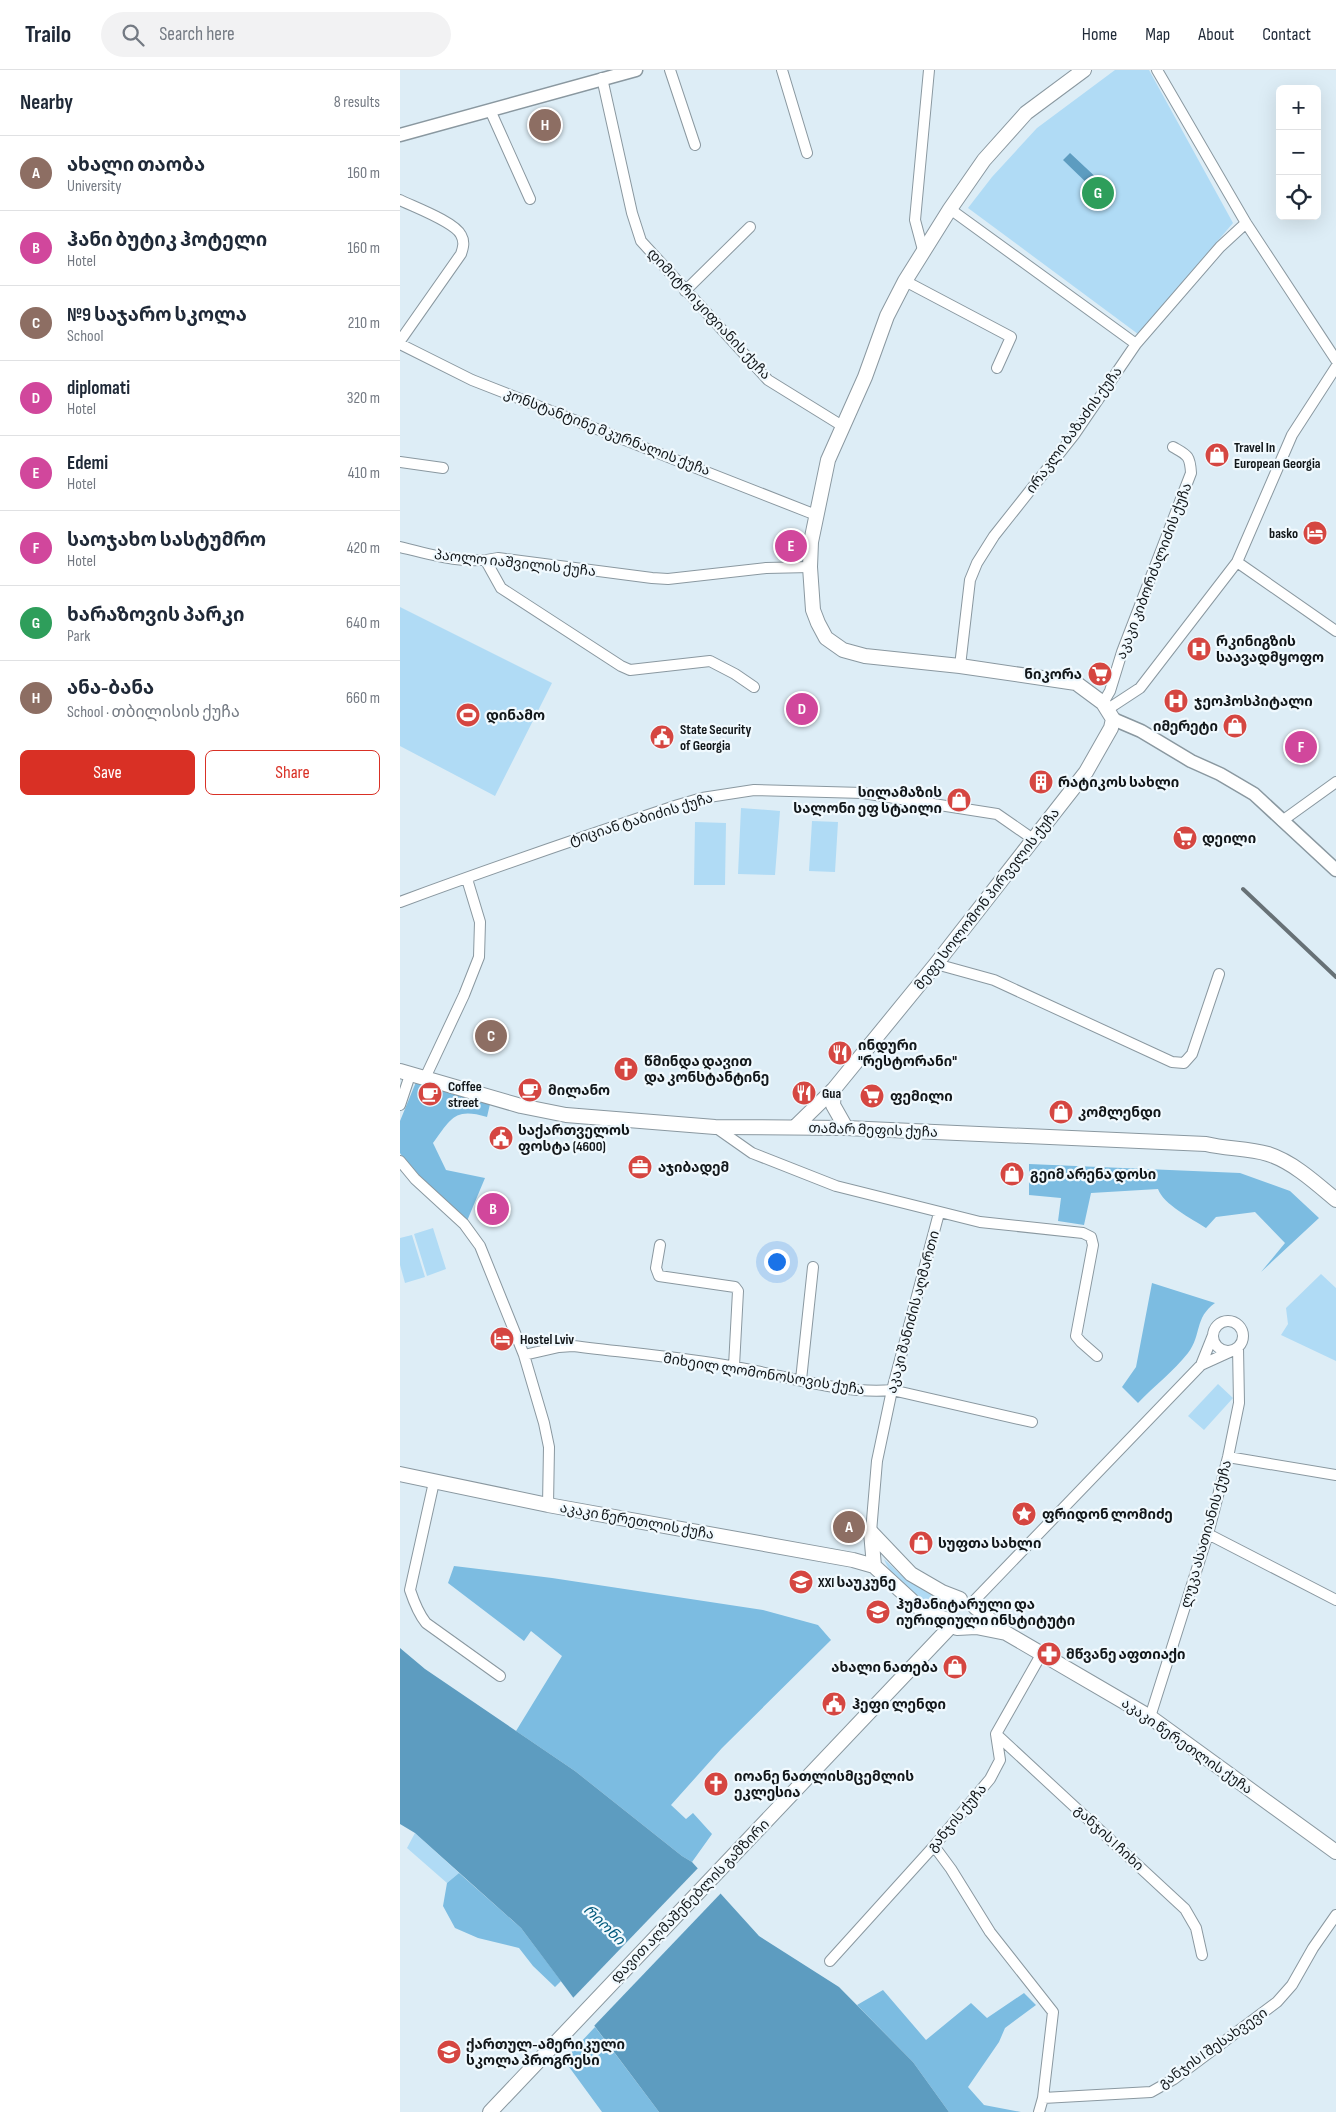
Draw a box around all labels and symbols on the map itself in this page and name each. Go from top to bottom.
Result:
pin: H [529,106,561,144]
pin: G [1082,174,1114,212]
street label: დიმიტრი ყიფიანის ქუჩა [644,245,774,383]
street label: ირაკლი ბაზაძის ქუჩა [1022,363,1126,497]
street label: კონსტანტინე მკურნალის ქუჩა [501,385,713,479]
place label: Travel In European Georgia [1234,439,1321,472]
shop icon: Travel In European Georgia [1204,442,1230,468]
street label: აკაკი კიბორძალიძის ქუჩა [1112,480,1196,662]
hotel icon: basko [1302,520,1328,546]
place label: basko [1269,525,1298,542]
pin: E [775,527,807,565]
street label: პაოლო იაშვილის ქუჩა [433,546,597,580]
place label: რკინიგზის საავადმყოფო [1216,633,1324,666]
hospital icon: რკინიგზის საავადმყოფო [1186,636,1212,662]
supermarket icon: ნიკორა [1087,661,1113,687]
place label: ნიკორა [1024,666,1082,683]
hospital icon: ჯეოჰოსპიტალი [1163,688,1189,714]
pin: D [786,690,818,728]
place label: ჯეოჰოსპიტალი [1194,693,1313,710]
sports icon: დინამო [455,702,481,728]
place label: დინამო [486,707,545,724]
shop icon: იმერეტი [1222,713,1248,739]
place label: იმერეტი [1153,718,1218,735]
place label: State Security of Georgia [680,721,752,754]
public building icon: State Security of Georgia [649,724,675,750]
pin: F [1285,728,1317,766]
building icon: რატიკოს სახლი [1028,769,1054,795]
place label: რატიკოს სახლი [1058,774,1179,791]
place label: სილამაზის სალონი ეფ სტაილი [793,784,942,817]
shop icon: სილამაზის სალონი ეფ სტაილი [946,787,972,813]
street label: ტიციან ტაბიძის ქუჩა [567,789,715,849]
street label: მეფე სოლომონ პირველის ქუჩა [911,805,1063,993]
supermarket icon: დეილი [1172,825,1198,851]
place label: დეილი [1202,830,1256,847]
pin: C [475,1017,507,1055]
place label: ინდური "რესტორანი" [858,1037,957,1070]
restaurant icon: ინდური "რესტორანი" [827,1040,853,1066]
place label: წმინდა დავით და კონსტანტინე [644,1053,769,1086]
church icon: წმინდა დავით და კონსტანტინე [613,1056,639,1082]
cafe icon: მილანო [517,1077,543,1103]
place label: Coffee street [448,1078,482,1111]
restaurant icon: Gua [791,1080,817,1106]
cafe icon: Coffee street [417,1081,443,1107]
place label: მილანო [548,1082,610,1099]
supermarket icon: ფემილი [859,1083,885,1109]
place label: Gua [822,1085,841,1102]
place label: ფემილი [890,1088,953,1105]
shop icon: კომლენდი [1048,1099,1074,1125]
place label: კომლენდი [1078,1104,1161,1121]
street label: თამარ მეფის ქუჩა [808,1119,938,1141]
place label: საქართველოს ფოსტა (4600) [518,1122,630,1155]
public building icon: საქართველოს ფოსტა (4600) [488,1125,514,1151]
office icon: აჯიბადემ [627,1154,653,1180]
place label: აჯიბადემ [658,1159,729,1176]
shop icon: გეიმ არენა დოსი [999,1161,1025,1187]
place label: გეიმ არენა დოსი [1030,1166,1156,1183]
pin: B [477,1190,509,1228]
street label: აკაკი შანიძის აღმართი [883,1229,943,1395]
your location [764,1249,790,1275]
hotel icon: Hostel Lviv [489,1326,515,1352]
place label: Hostel Lviv [520,1331,574,1348]
street label: მიხეილ ლომონოსოვის ქუჩა [662,1350,866,1398]
street label: ლუკა ასათიანის ქუჩა [1177,1458,1235,1610]
street label: აკაკი წერეთლის ქუჩა [559,1499,715,1543]
place icon: ფრიდონ ლომიძე [1011,1501,1037,1527]
place label: ფრიდონ ლომიძე [1042,1506,1173,1523]
pin: A [833,1508,865,1546]
shop icon: სუფთა სახლი [908,1530,934,1556]
place label: სუფთა სახლი [938,1535,1041,1552]
school or university icon: XXI საუკუნე [788,1569,814,1595]
place label: XXI საუკუნე [817,1574,896,1591]
place label: ჰუმანიტარული და იურიდიული ინსტიტუტი [896,1596,1075,1629]
school or university icon: ჰუმანიტარული და იურიდიული ინსტიტუტი [865,1599,891,1625]
pharmacy icon: მწვანე აფთიაქი [1036,1641,1062,1667]
place label: მწვანე აფთიაქი [1066,1646,1185,1663]
shop icon: ახალი ნათება [942,1654,968,1680]
place label: ახალი ნათება [831,1659,938,1676]
public building icon: ჰეფი ლენდი [821,1691,847,1717]
street label: აკაკი წერეთლის ქუჩა [1118,1694,1256,1798]
place label: ჰეფი ლენდი [852,1696,946,1713]
place label: იოანე ნათლისმცემლის ეკლესია [734,1768,914,1801]
church icon: იოანე ნათლისმცემლის ეკლესია [703,1771,729,1797]
street label: განჯის ქუჩა [924,1781,990,1855]
street label: განჯის I ჩიხი [1071,1802,1147,1874]
street label: დავით აღმაშენებლის გამზირი [607,1816,773,1986]
water label: რიონი [579,1901,630,1950]
street label: განჯის I შესახვევი [1155,2004,1271,2092]
place label: ქართულ-ამერიკული სკოლა პროგრესი [466,2036,625,2069]
school or university icon: ქართულ-ამერიკული სკოლა პროგრესი [436,2039,462,2065]

